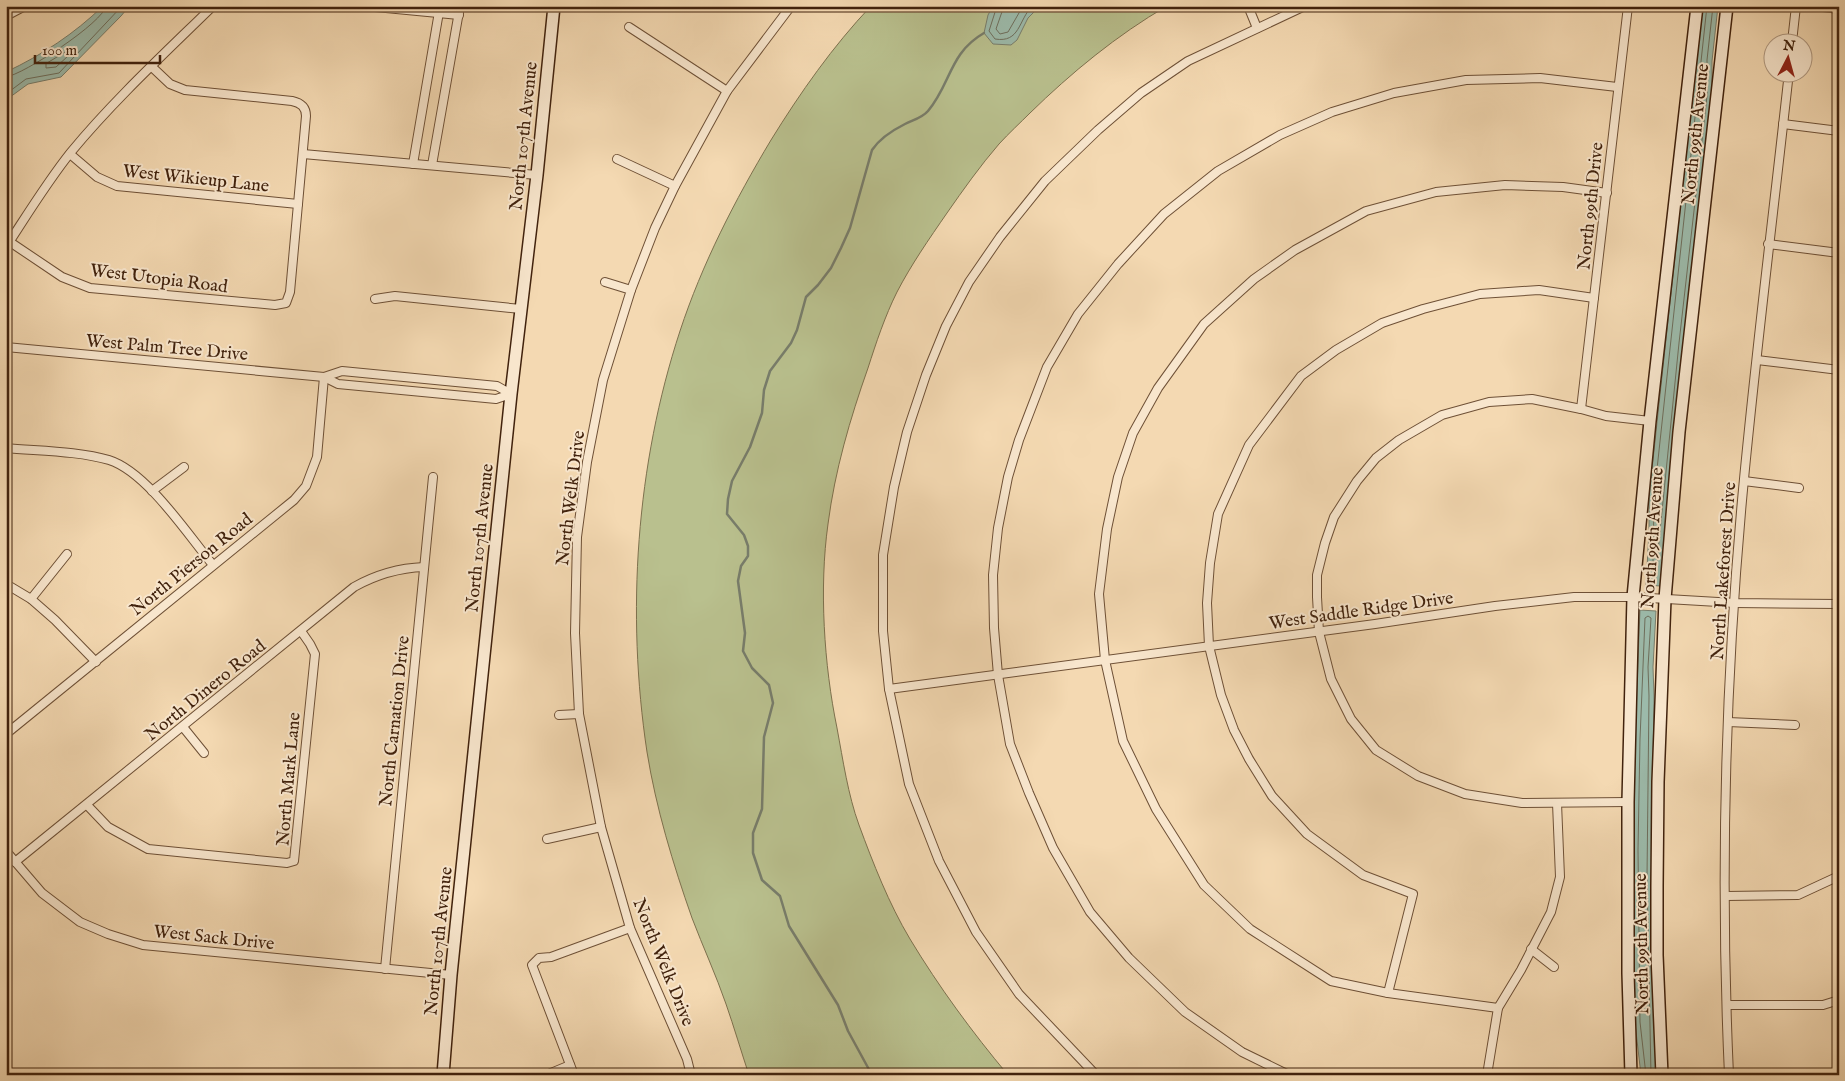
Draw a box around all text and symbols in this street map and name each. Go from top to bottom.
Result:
scale bar [35,32,160,64]
north arrow [1762,32,1812,82]
text: N [1781,36,1796,56]
text: 100 m [42,41,78,60]
street label: North 107th Avenue [505,61,544,212]
street label: North 99th Avenue [1678,63,1715,206]
street label: North 99th Drive [1573,141,1610,271]
street label: West Wikieup Lane [122,160,270,199]
street label: West Utopia Road [89,260,229,299]
street label: West Palm Tree Drive [85,330,249,367]
street label: North Welk Drive [552,429,591,567]
street label: North 107th Avenue [461,463,500,614]
street label: North 99th Avenue [1637,467,1670,609]
street label: North Lakeforest Drive [1707,481,1742,661]
street label: North Pierson Road [126,508,258,622]
street label: West Saddle Ridge Drive [1268,587,1455,636]
street label: North Dinero Road [141,635,271,747]
street label: North Carnation Drive [375,635,416,808]
street label: North Mark Lane [272,711,307,847]
street label: North 107th Avenue [420,866,459,1017]
street label: North 99th Avenue [1630,873,1655,1015]
street label: North Welk Drive [626,895,699,1030]
street label: West Sack Drive [152,921,275,956]

